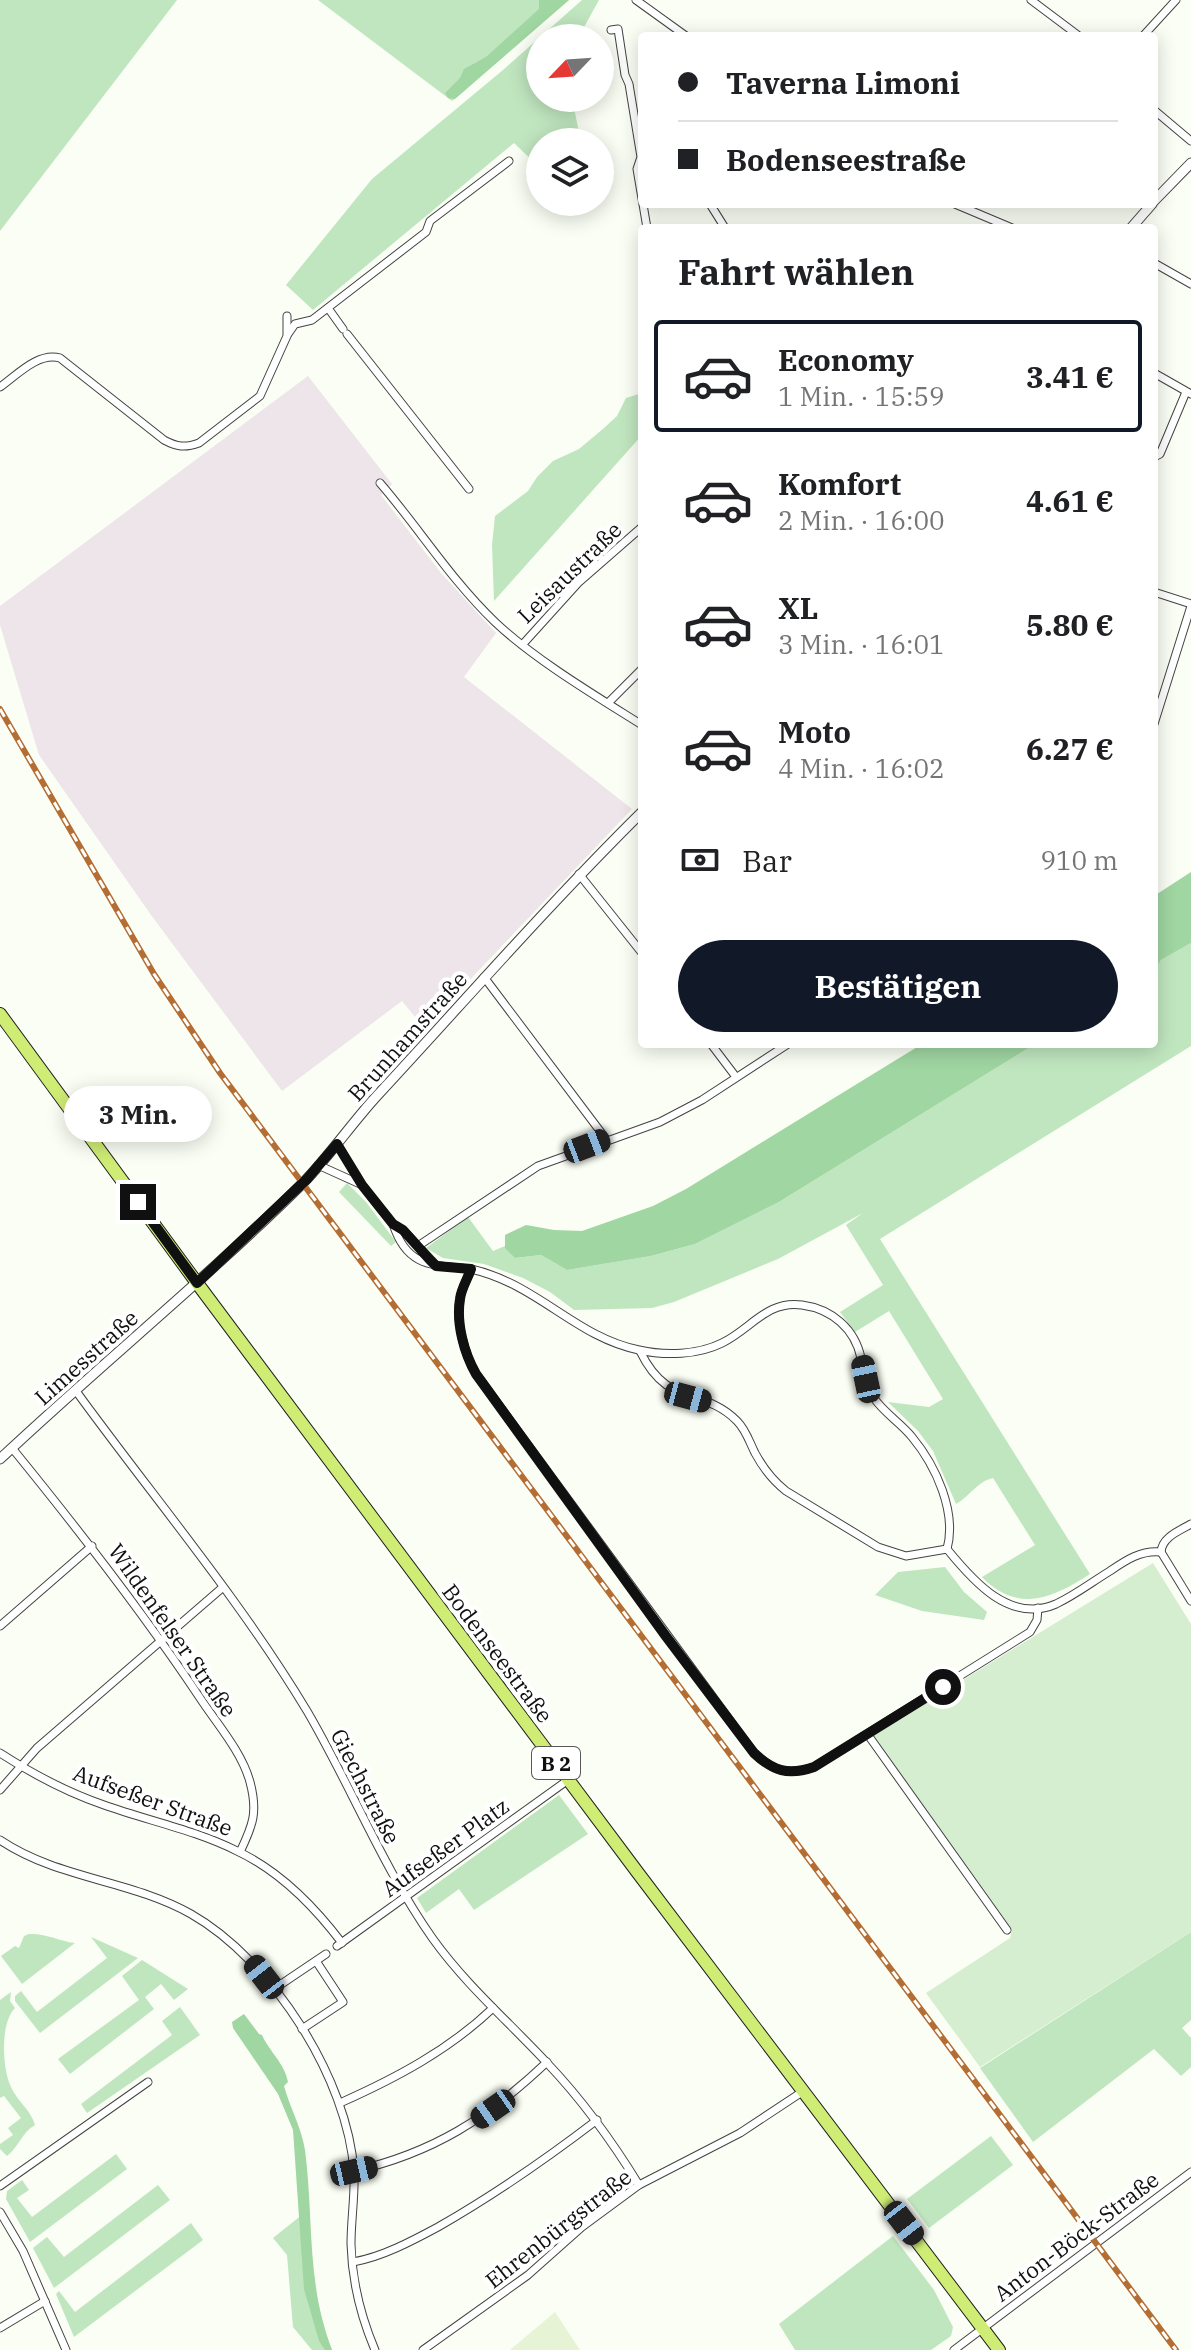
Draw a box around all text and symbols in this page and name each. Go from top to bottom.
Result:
north arrow [526,24,614,112]
map controls [526,24,614,216]
text: Taverna Limoni [726,63,960,102]
button: layers [526,128,614,216]
text: Bodenseestraße [726,140,966,179]
text: Fahrt wählen [678,248,914,295]
icon: car [682,340,754,412]
text: Economy [778,340,914,379]
text: 3.41 € [1026,357,1114,396]
text: 1 Min. · 15:59 [778,379,945,413]
icon: car [682,464,754,536]
text: Komfort [778,464,901,503]
text: 4.61 € [1026,481,1114,520]
text: 2 Min. · 16:00 [778,503,945,537]
street label: Leisaustraße [511,515,627,629]
icon: car [682,588,754,660]
text: XL [778,588,818,627]
text: 5.80 € [1026,605,1114,644]
text: 3 Min. · 16:01 [778,627,945,661]
icon: car [682,712,754,784]
text: Moto [778,712,851,751]
text: 6.27 € [1026,729,1114,768]
text: 4 Min. · 16:02 [778,751,945,785]
icon: cash [678,838,722,882]
text: Bar [742,841,792,880]
text: 910 m [1040,843,1118,877]
button: Bestätigen [678,940,1118,1032]
street label: Brunhamstraße [341,965,473,1107]
callout: 3 Min. [64,1086,212,1142]
text: 3 Min. [99,1097,177,1131]
car [560,1126,614,1166]
route end [120,1184,156,1220]
street label: Limesstraße [28,1303,144,1411]
car [849,1353,883,1405]
car [662,1379,714,1415]
street label: Wildenfelser Straße [102,1538,244,1722]
street label: Bodenseestraße [436,1578,560,1728]
route start [925,1669,961,1705]
street label: Giechstraße [325,1723,407,1849]
road number: B 2 [532,1747,580,1779]
street label: Aufseßer Straße [69,1758,237,1842]
street label: Aufseßer Platz [376,1791,514,1903]
car [240,1951,288,2003]
car [466,2085,520,2133]
car [328,2154,380,2188]
street label: Ehrenbürgstraße [479,2162,637,2294]
street label: Anton-Böck-Straße [988,2164,1164,2308]
car [880,2197,928,2249]

